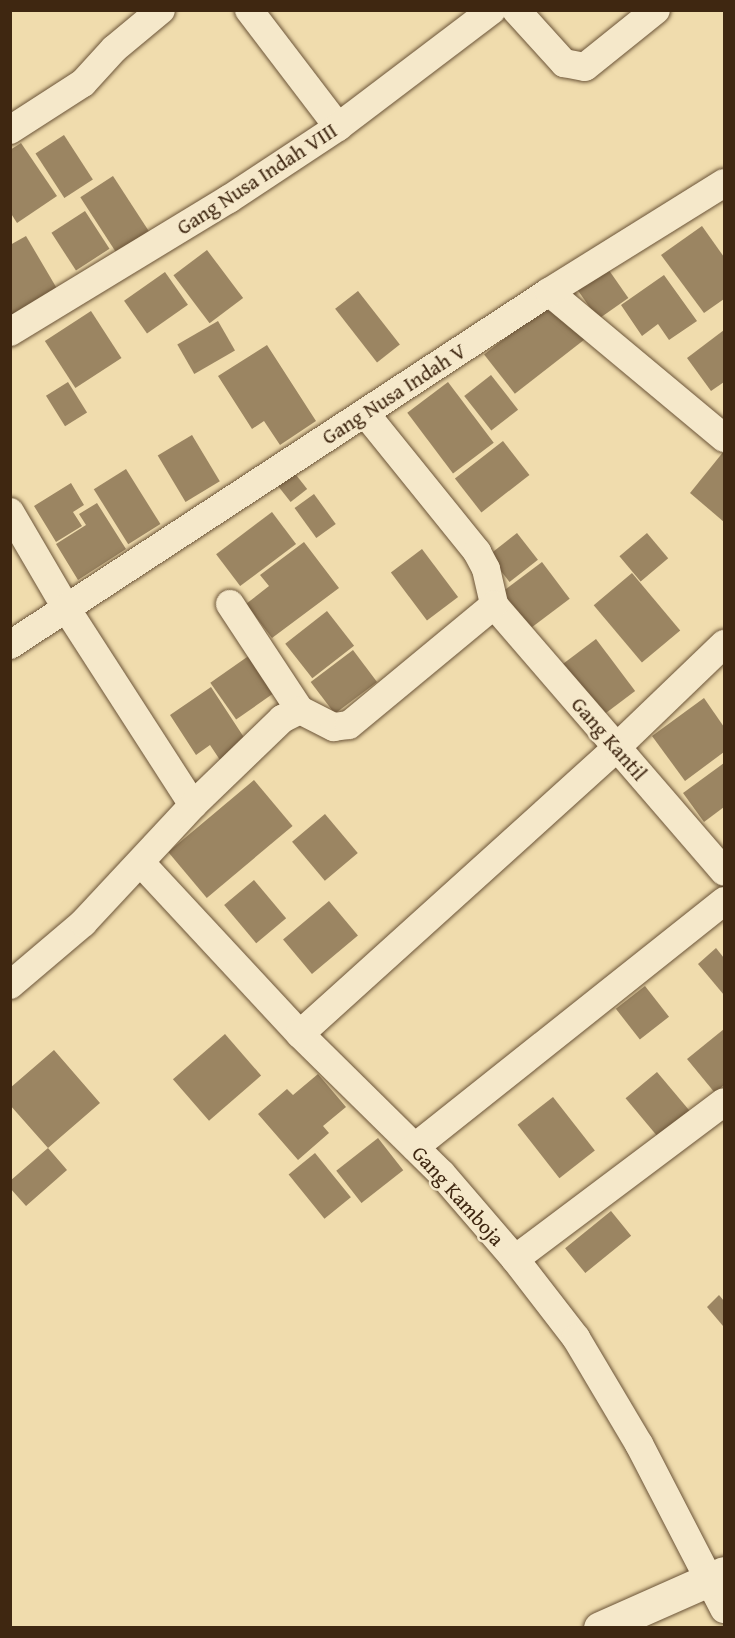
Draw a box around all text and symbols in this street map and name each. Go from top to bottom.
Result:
street label: Gang Nusa Indah VIII [172,118,342,240]
street label: Gang Nusa Indah V [317,338,471,450]
street label: Gang Kantil [566,692,652,786]
street label: Gang Kamboja [407,1141,509,1251]

